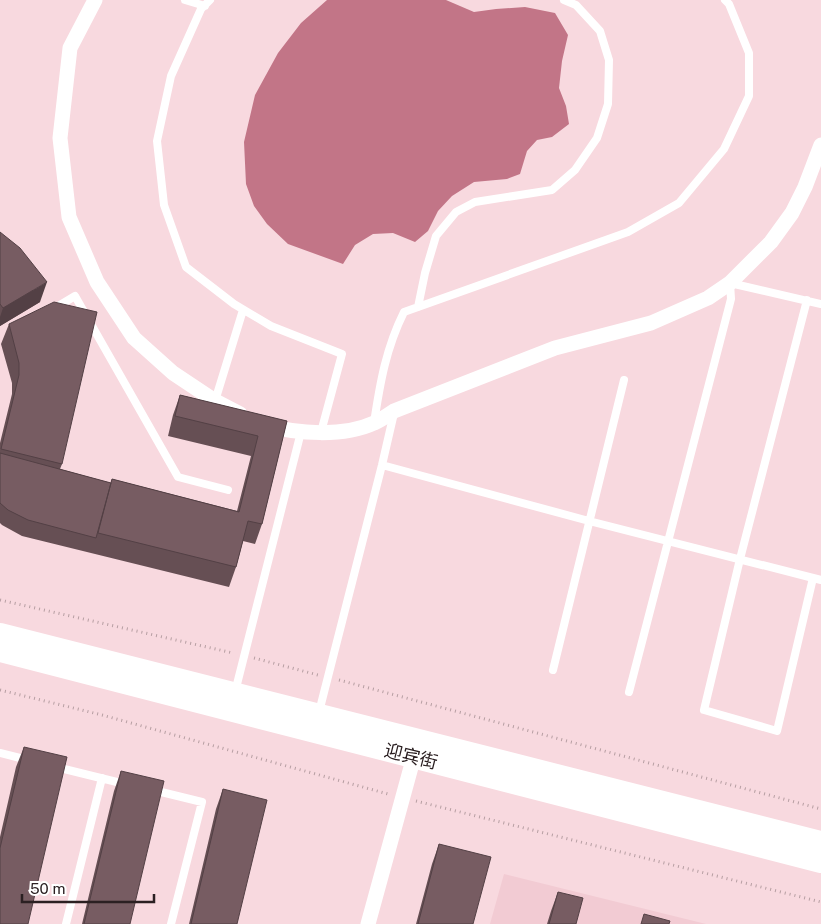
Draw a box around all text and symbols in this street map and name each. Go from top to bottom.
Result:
street label: 迎宾街 [382,739,440,773]
scale bar [22,872,155,904]
text: 50 m [30,880,65,897]

